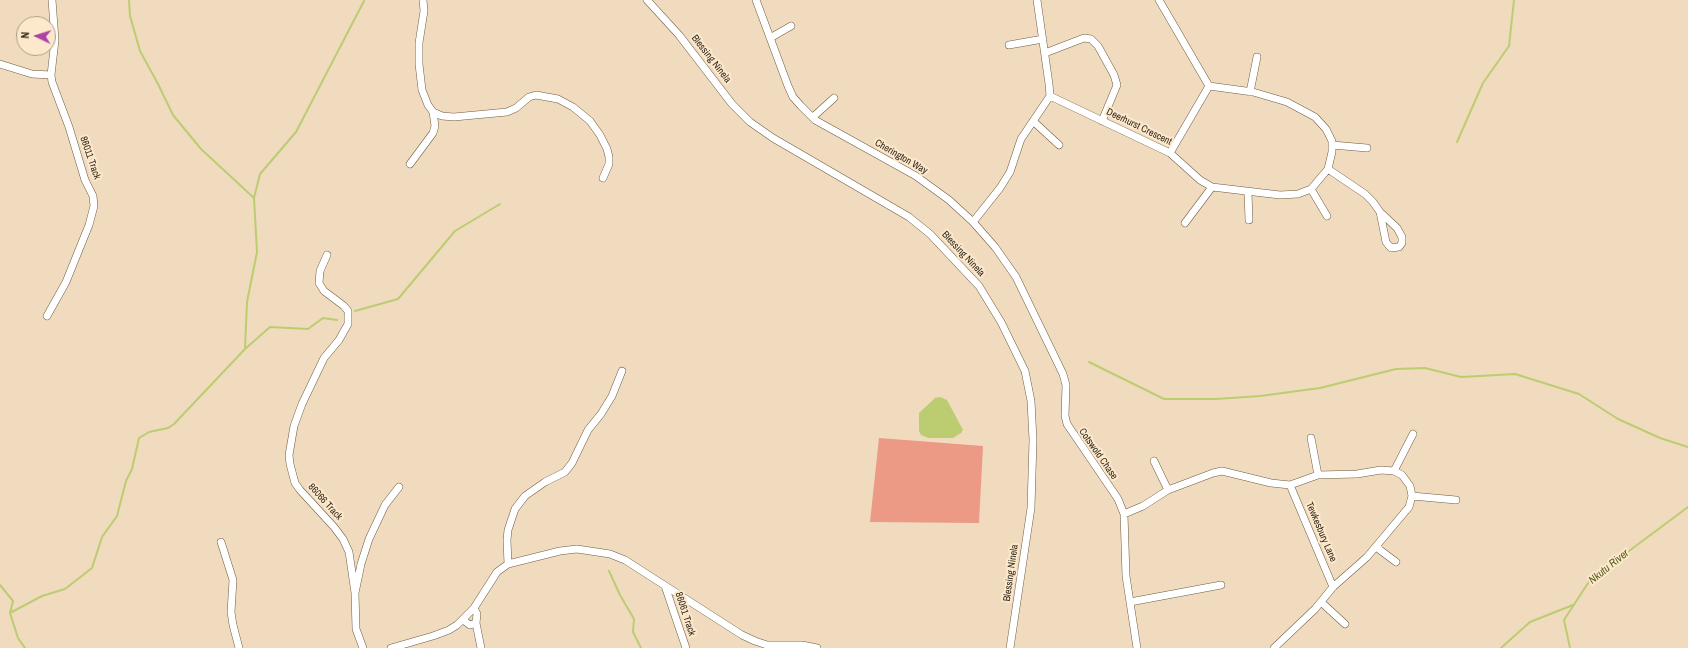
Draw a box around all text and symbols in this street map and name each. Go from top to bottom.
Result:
north arrow [16,16,56,56]
text: N [18,32,32,39]
street label: Blessing Ninela [689,33,733,85]
street label: Deerhurst Crescent [1104,106,1174,148]
street label: 86011 Track [77,135,103,181]
street label: Cherington Way [872,137,930,177]
street label: Blessing Ninela [939,229,987,279]
street label: Cotswold Chase [1076,426,1120,482]
street label: 86066 Track [305,481,345,523]
street label: Tewkesbury Lane [1303,500,1339,564]
street label: Blessing Ninela [1001,544,1021,602]
water label: Nkutu River [1586,547,1632,587]
street label: 86061 Track [672,591,698,637]

